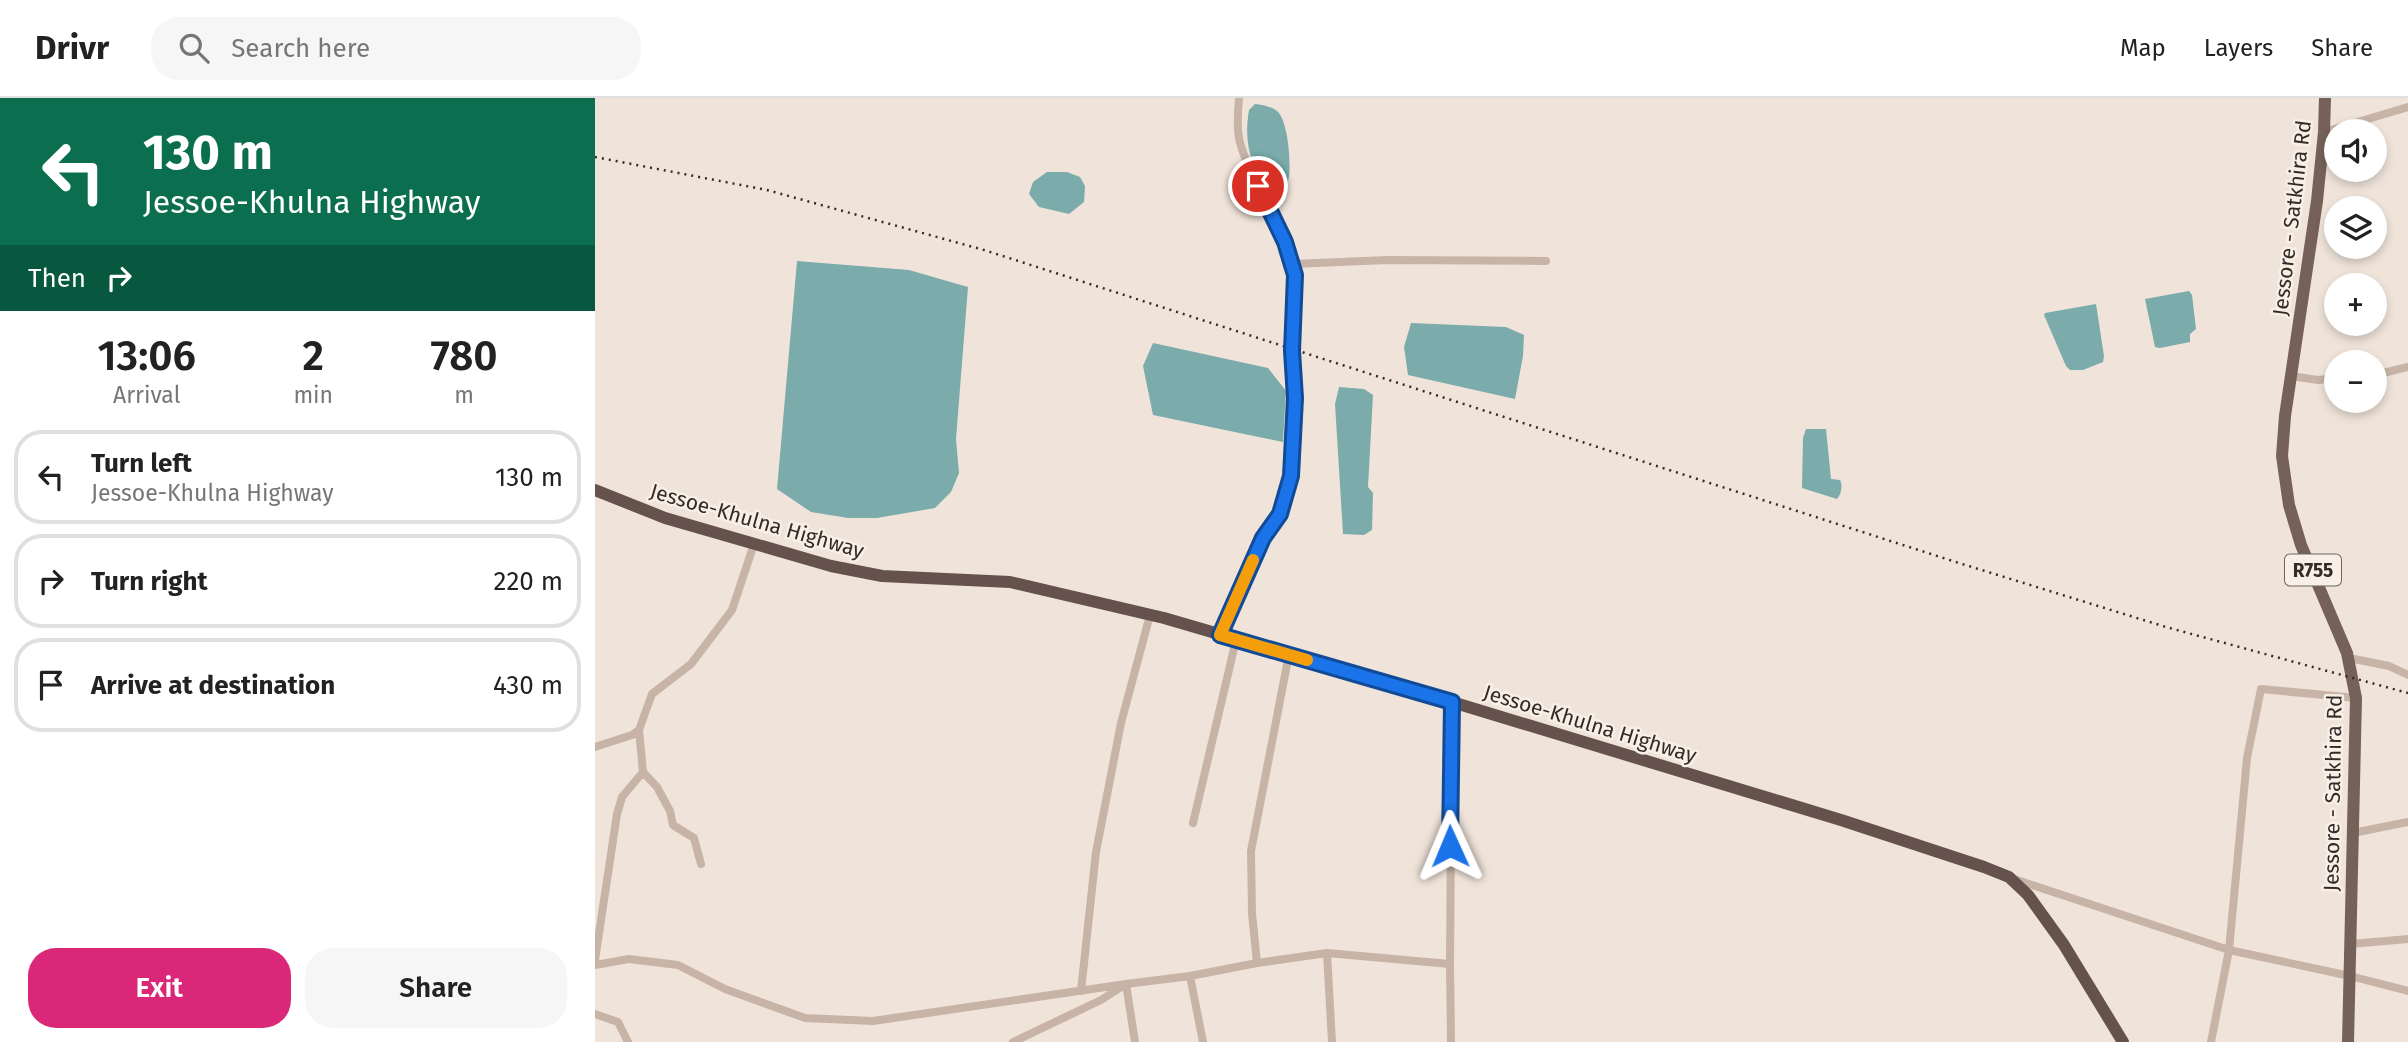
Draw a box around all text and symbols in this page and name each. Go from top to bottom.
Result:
search box [151,17,641,80]
text: Drivr [35,28,109,68]
icon: search [175,29,213,67]
text: Search here [231,33,370,64]
text: Map [2120,34,2166,62]
text: Layers [2204,34,2273,62]
text: Share [2311,34,2373,62]
street label: Jessore - Satkhira Rd [2267,119,2317,317]
map controls [2324,119,2387,413]
button: sound [2324,119,2387,182]
text: 130 m [143,123,273,182]
icon: left [28,126,119,217]
pin [1228,156,1288,216]
icon: arrive [1239,167,1277,205]
text: Jessoe-Khulna Highway [143,183,480,221]
button: layers [2324,196,2387,259]
icon: right [100,259,138,297]
text: Then [28,263,86,294]
button: + [2324,273,2387,336]
text: 13:06 [97,331,196,381]
text: 2 [302,331,324,381]
text: 780 [431,331,498,381]
button: − [2324,350,2387,413]
text: Arrival [113,381,180,409]
text: min [293,381,333,409]
text: m [454,381,474,409]
text: Turn left [91,448,192,479]
icon: left [32,458,70,496]
text: 130 m [495,462,563,493]
street label: Jessoe-Khulna Highway [647,478,868,564]
text: Jessoe-Khulna Highway [91,479,334,507]
road number: R755 [2285,555,2341,586]
icon: right [32,562,70,600]
text: Turn right [91,566,208,597]
text: 220 m [494,566,563,597]
icon: arrive [32,666,70,704]
text: Arrive at destination [91,670,335,701]
text: 430 m [493,670,563,701]
street label: Jessoe-Khulna Highway [1480,679,1700,769]
street label: Jessore - Satkhira Rd [2318,694,2348,892]
position arrow [1413,809,1487,883]
button: Exit [28,948,291,1028]
button: Share [305,948,567,1028]

